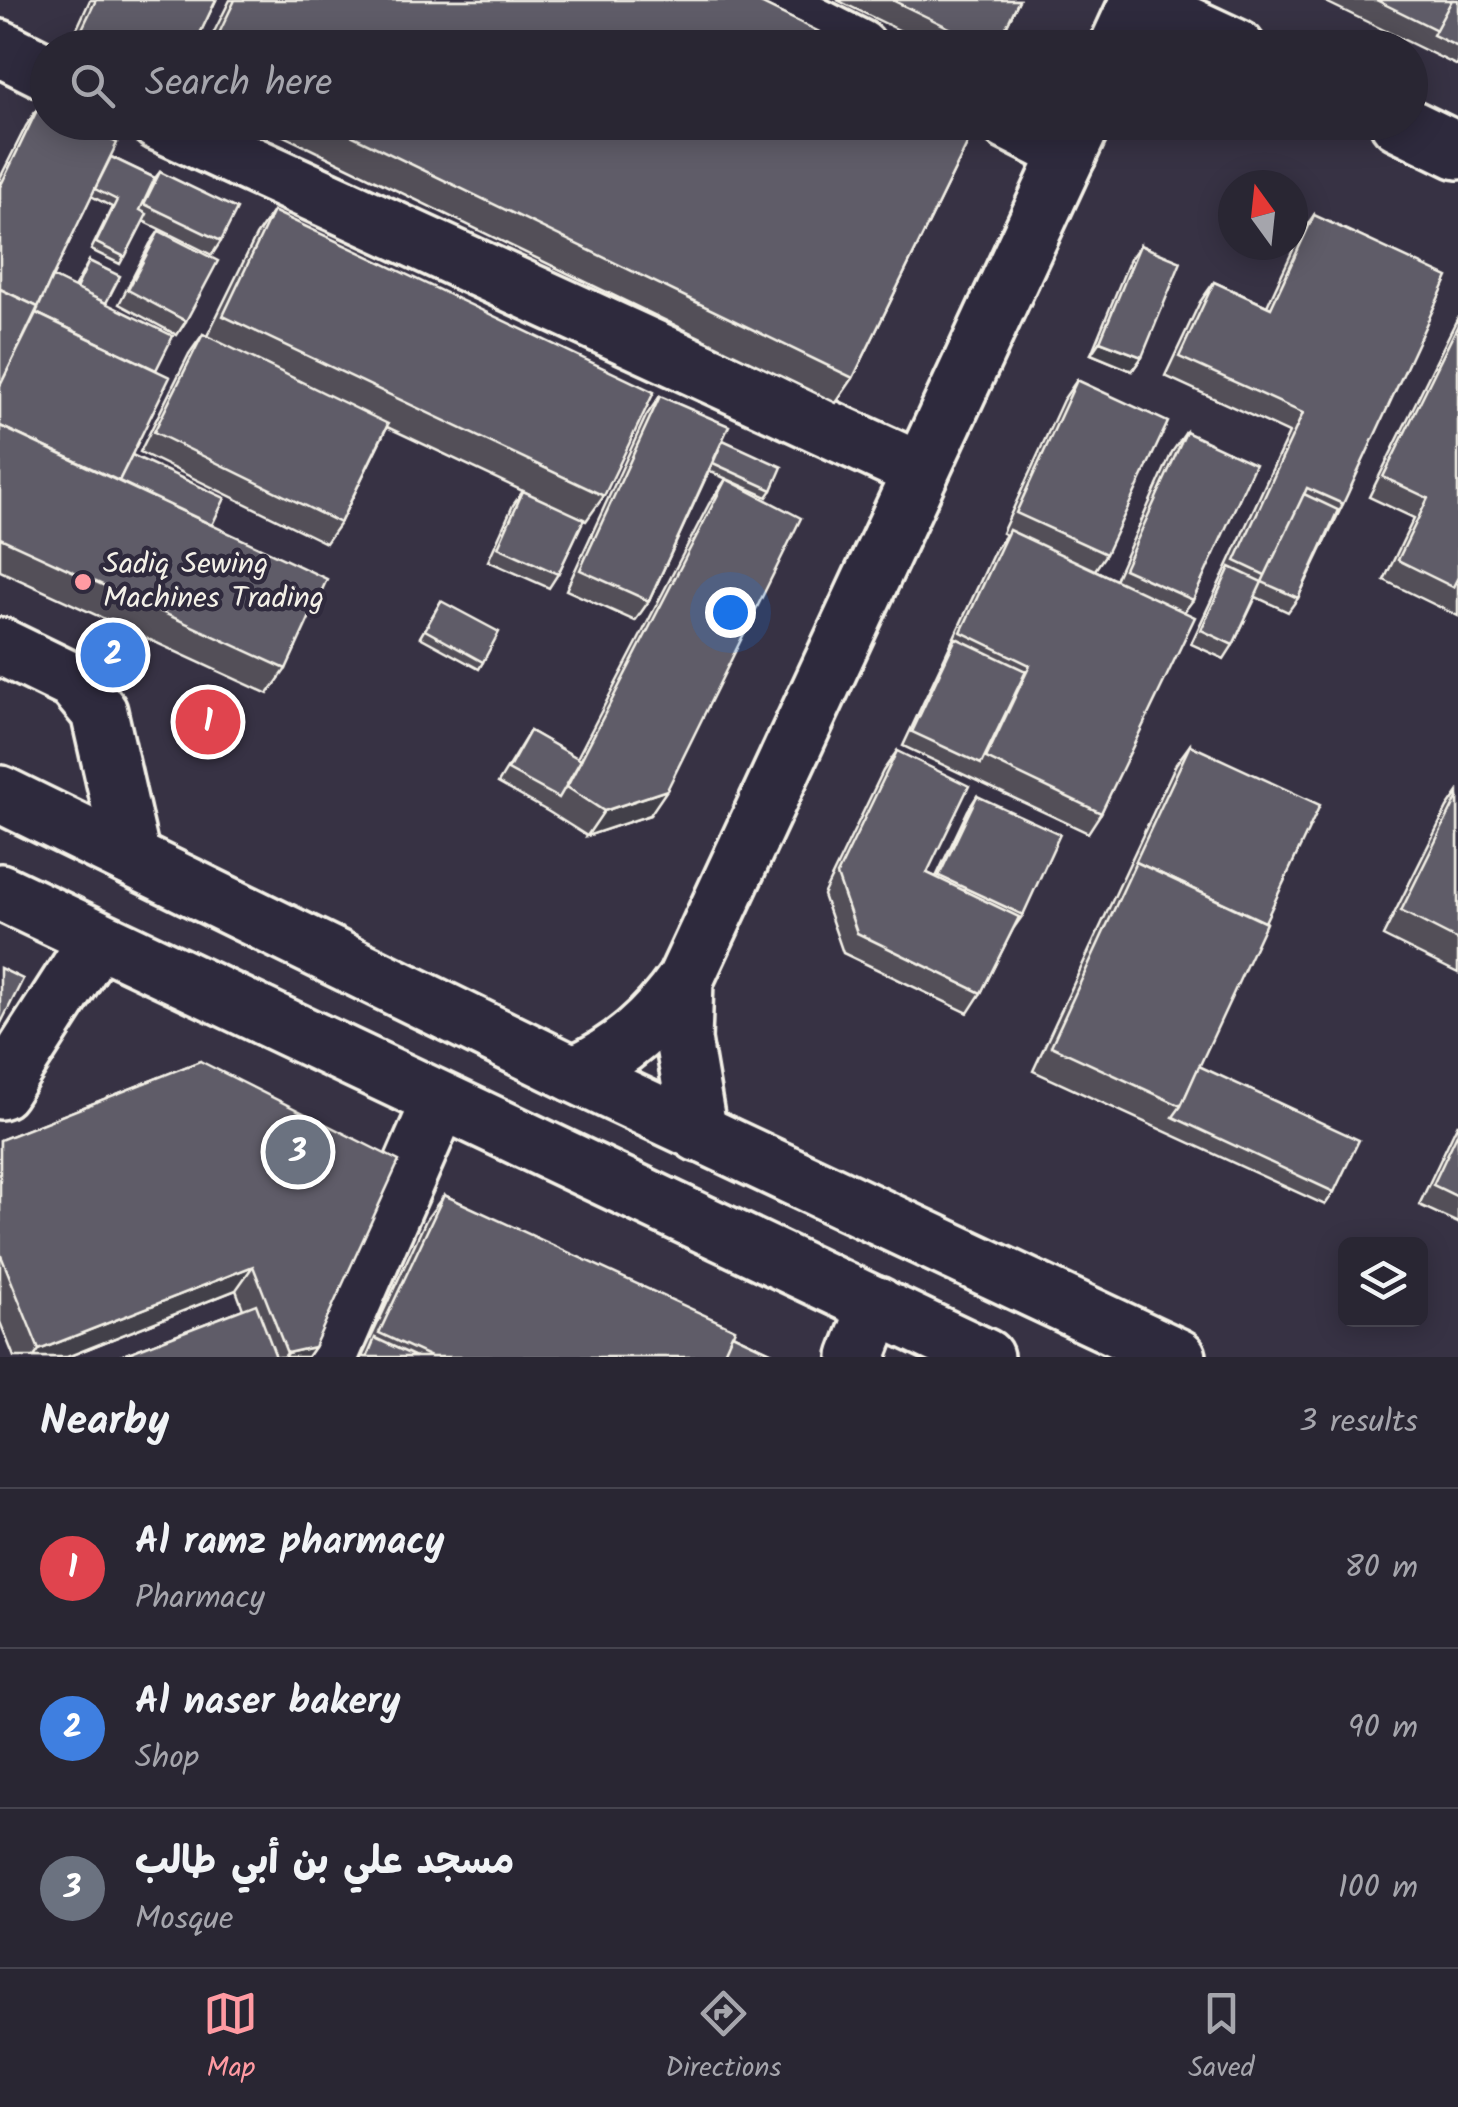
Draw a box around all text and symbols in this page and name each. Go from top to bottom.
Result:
search box [30,30,1428,140]
text: Search here [145,55,332,115]
icon: search [65,58,120,113]
north arrow [1218,170,1308,260]
place label: Sadiq Sewing Machines Trading [103,541,324,623]
marker: Sadiq Sewing Machines Trading [72,571,94,593]
your location [705,587,756,638]
pin: 2 [80,618,146,692]
pin: 1 [176,684,240,760]
pin: 3 [266,1114,330,1190]
map controls [1338,1237,1428,1327]
button: layers [1338,1237,1428,1327]
text: Nearby [40,1389,169,1456]
text: 3 results [1299,1397,1418,1448]
text: Al ramz pharmacy [135,1513,445,1573]
text: 1 [68,1543,77,1594]
text: 80 m [1344,1543,1418,1594]
text: Pharmacy [135,1573,265,1624]
text: Al naser bakery [135,1673,401,1733]
text: 2 [63,1703,82,1754]
text: 90 m [1348,1703,1418,1754]
text: Shop [135,1733,199,1784]
text: مسجد علي بن أبي طالب [135,1833,514,1893]
text: 3 [64,1863,81,1914]
text: 100 m [1338,1863,1418,1914]
text: Mosque [135,1894,233,1945]
tab: Map [203,1986,258,2091]
tab: Directions [665,1986,781,2091]
tab: Saved [1188,1986,1255,2091]

